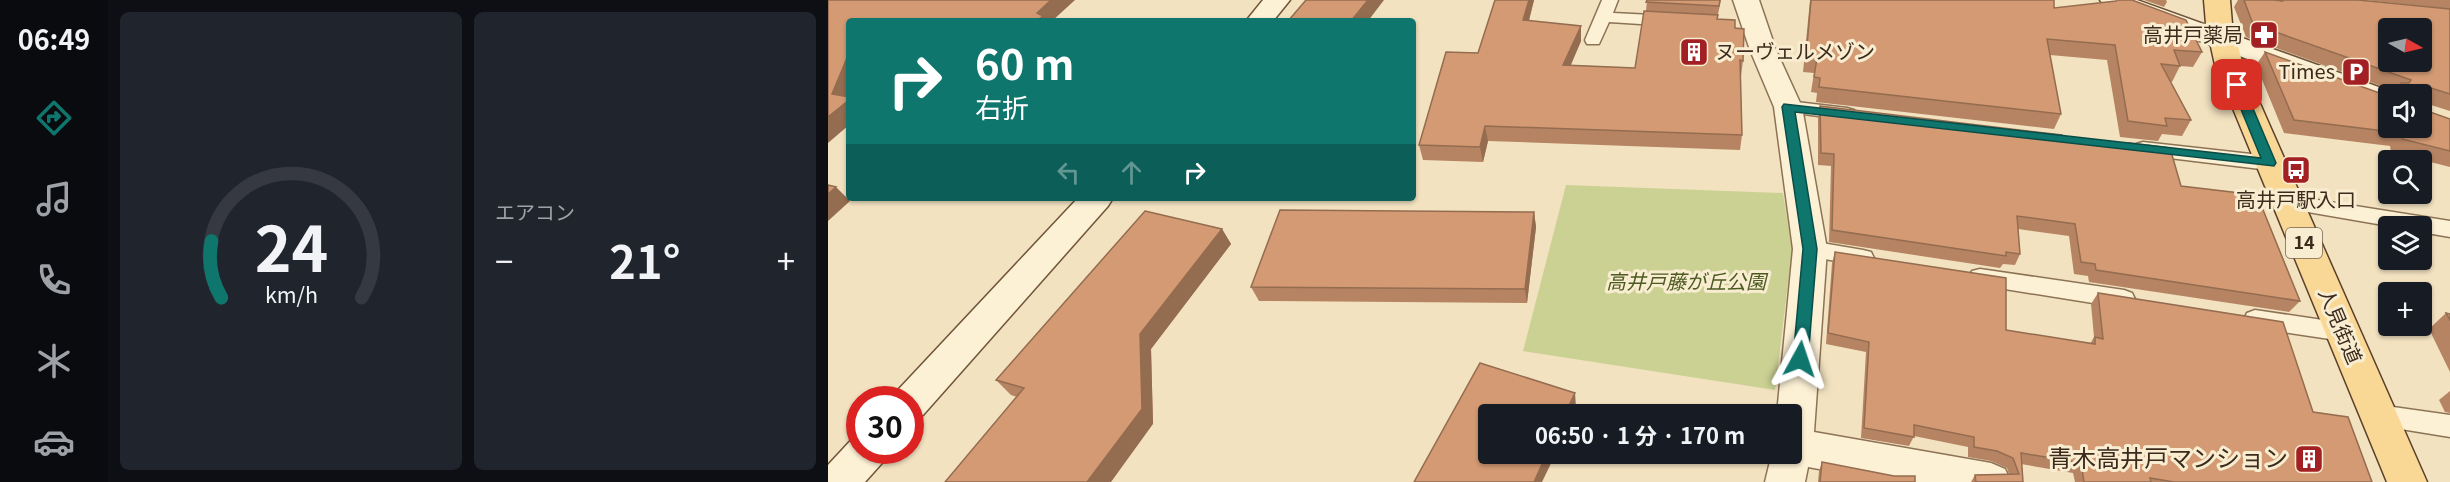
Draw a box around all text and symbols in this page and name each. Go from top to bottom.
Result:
north arrow [2378,18,2432,72]
map controls [2378,18,2432,336]
text: 06:49 [18,19,90,58]
place label: 高井戸薬局 [2143,19,2243,48]
pharmacy icon: 高井戸薬局 [2248,19,2280,51]
text: 60 m [975,31,1075,92]
building icon: ヌーヴェルメゾン [1678,36,1710,68]
place label: ヌーヴェルメゾン [1715,36,1875,65]
icon: right [876,42,954,120]
place label: Times [2279,56,2335,85]
parking icon: Times [2340,56,2372,88]
pin [2211,59,2262,110]
icon: arrive [2220,68,2253,101]
button: sound [2378,84,2432,138]
text: 右折 [975,87,1029,126]
icon: directions [33,97,75,139]
button: search [2378,150,2432,204]
bus stop icon: 高井戸駅入口 [2280,154,2312,186]
icon: left [1052,156,1085,189]
icon: ahead [1115,156,1148,189]
icon: right [1178,156,1211,189]
icon: music [33,178,75,220]
place label: 高井戸駅入口 [2236,184,2356,213]
text: エアコン [495,197,575,226]
text: 24 [254,200,328,290]
button: layers [2378,216,2432,270]
text: 21° [609,227,681,292]
road number: 14 [2286,228,2322,258]
text: − [495,236,513,284]
text: + [777,236,795,284]
icon: phone [33,259,75,301]
park label: 高井戸藤が丘公園 [1606,266,1769,295]
text: km/h [264,278,318,309]
button: + [2378,282,2432,336]
street label: 人見街道 [2312,283,2370,368]
position arrow [1768,327,1832,391]
icon: climate [33,340,75,382]
speed limit sign: 30 [846,386,924,464]
text: 06:50 · 1 分 · 170 m [1535,418,1745,450]
icon: car [33,421,75,463]
place label: 青木高井戸マンション [2048,439,2288,474]
building icon: 青木高井戸マンション [2293,443,2325,475]

